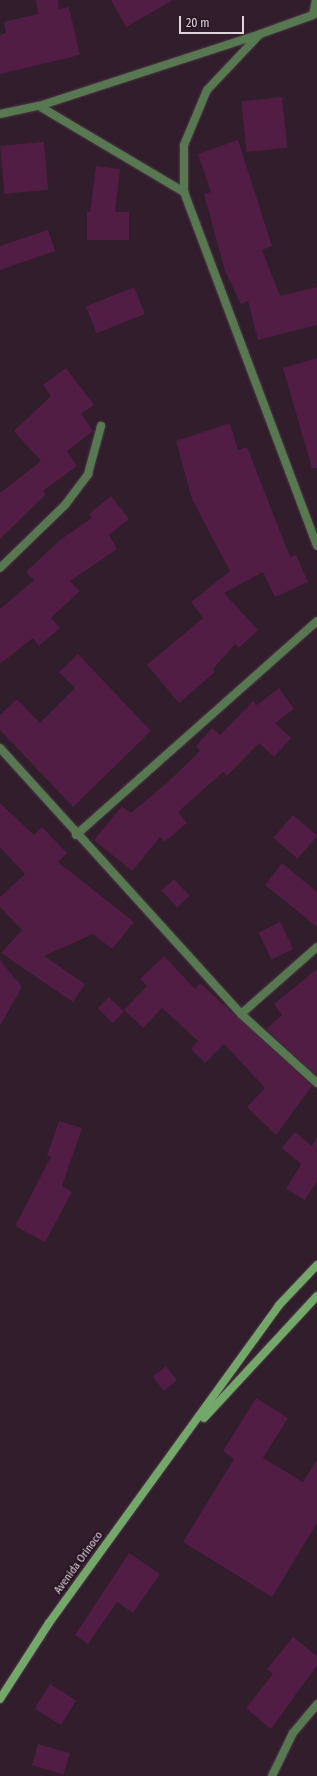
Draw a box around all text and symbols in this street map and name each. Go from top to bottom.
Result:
scale bar [181,8,246,34]
text: 20 m [186,16,210,30]
street label: Avenida Orinoco [52,1529,106,1597]

